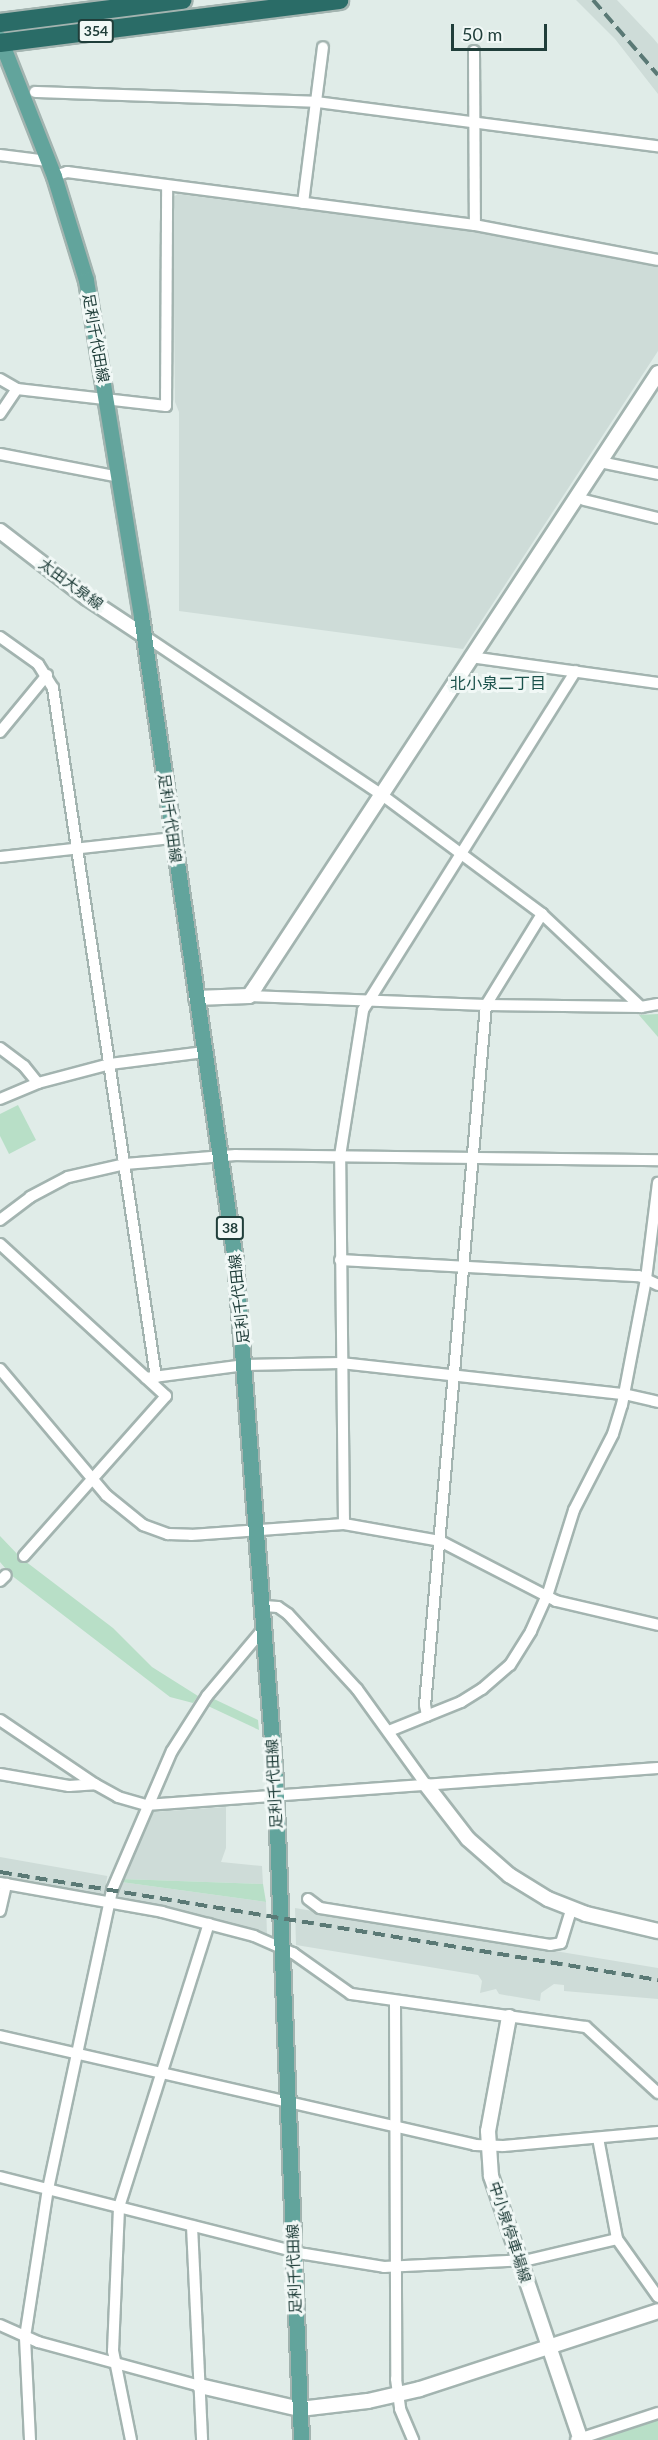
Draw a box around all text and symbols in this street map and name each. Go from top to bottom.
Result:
scale bar [454,12,550,50]
road number: 354 [76,20,116,42]
text: 50 m [462,23,502,45]
street label: 足利千代田線 [79,292,113,384]
street label: 太田大泉線 [35,555,107,613]
district label: 北小泉二丁目 [450,673,546,693]
street label: 足利千代田線 [155,772,185,864]
road number: 38 [215,1217,245,1239]
street label: 足利千代田線 [225,1253,253,1345]
street label: 足利千代田線 [263,1739,285,1829]
street label: 中小泉停車場線 [485,2179,535,2285]
street label: 足利千代田線 [283,2224,305,2314]

